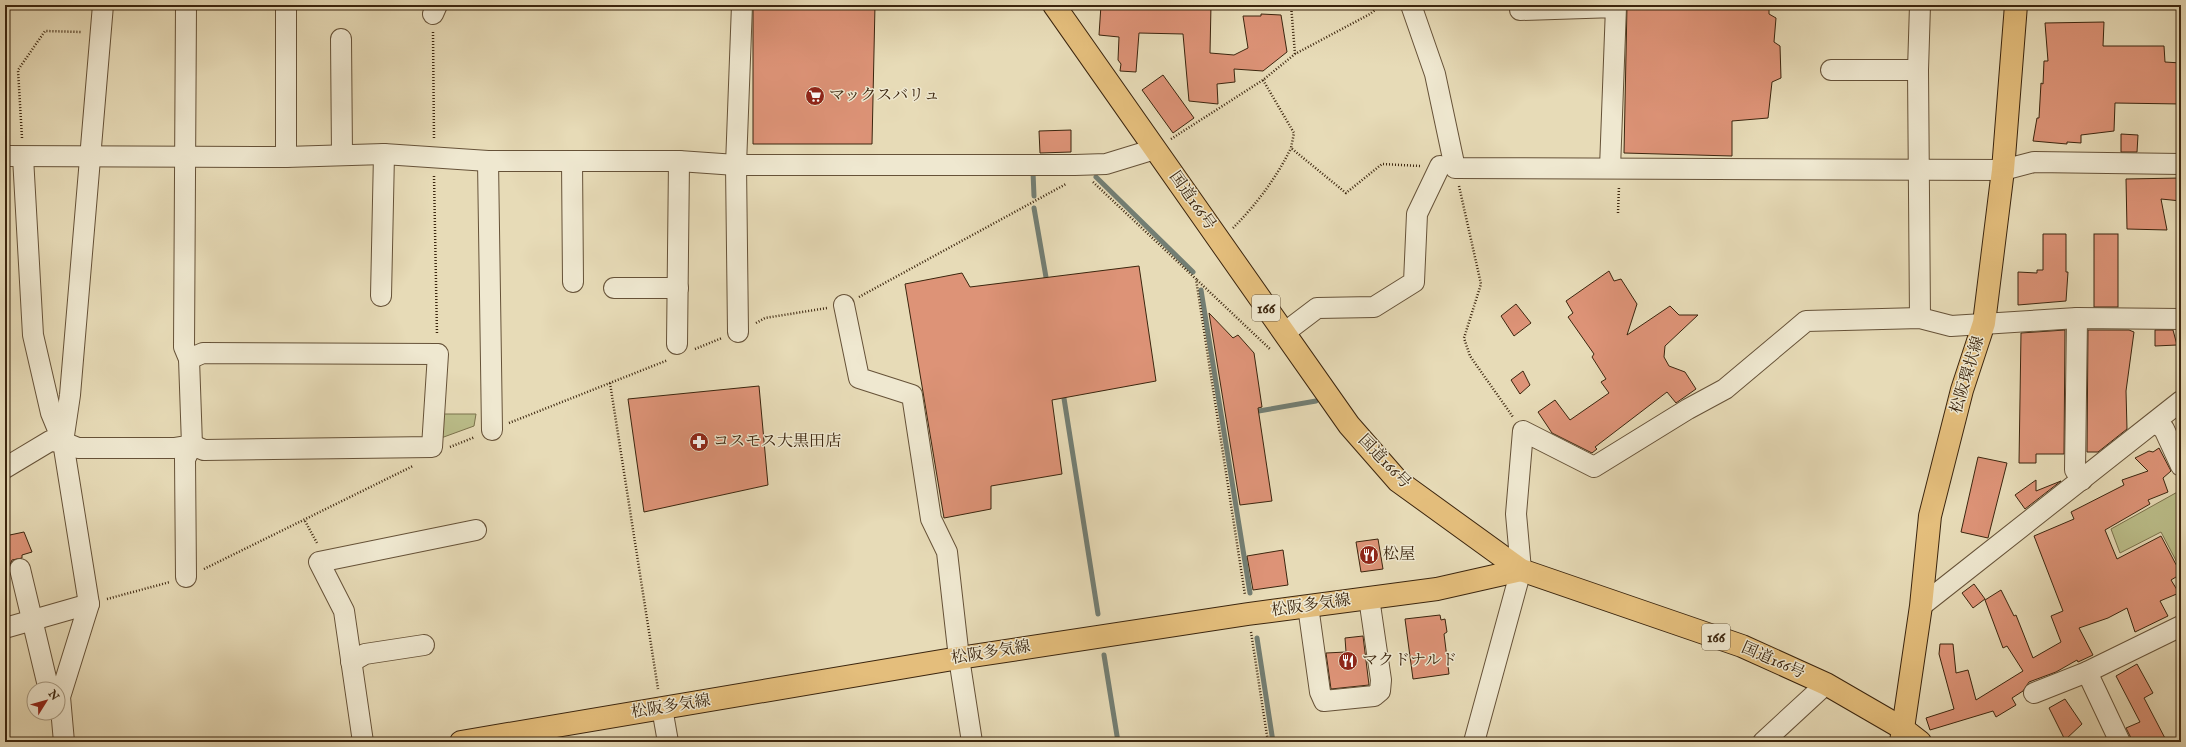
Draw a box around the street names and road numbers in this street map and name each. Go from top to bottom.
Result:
street label: 国道166号 [1164,168,1220,234]
road number: 166 [1252,295,1280,321]
street label: 松阪環状線 [1947,334,1989,416]
street label: 国道166号 [1353,431,1415,493]
street label: 松阪多気線 [1270,591,1352,621]
road number: 166 [1702,624,1730,650]
street label: 松阪多気線 [950,637,1032,669]
street label: 国道166号 [1738,638,1808,684]
street label: 松阪多気線 [630,691,712,723]

